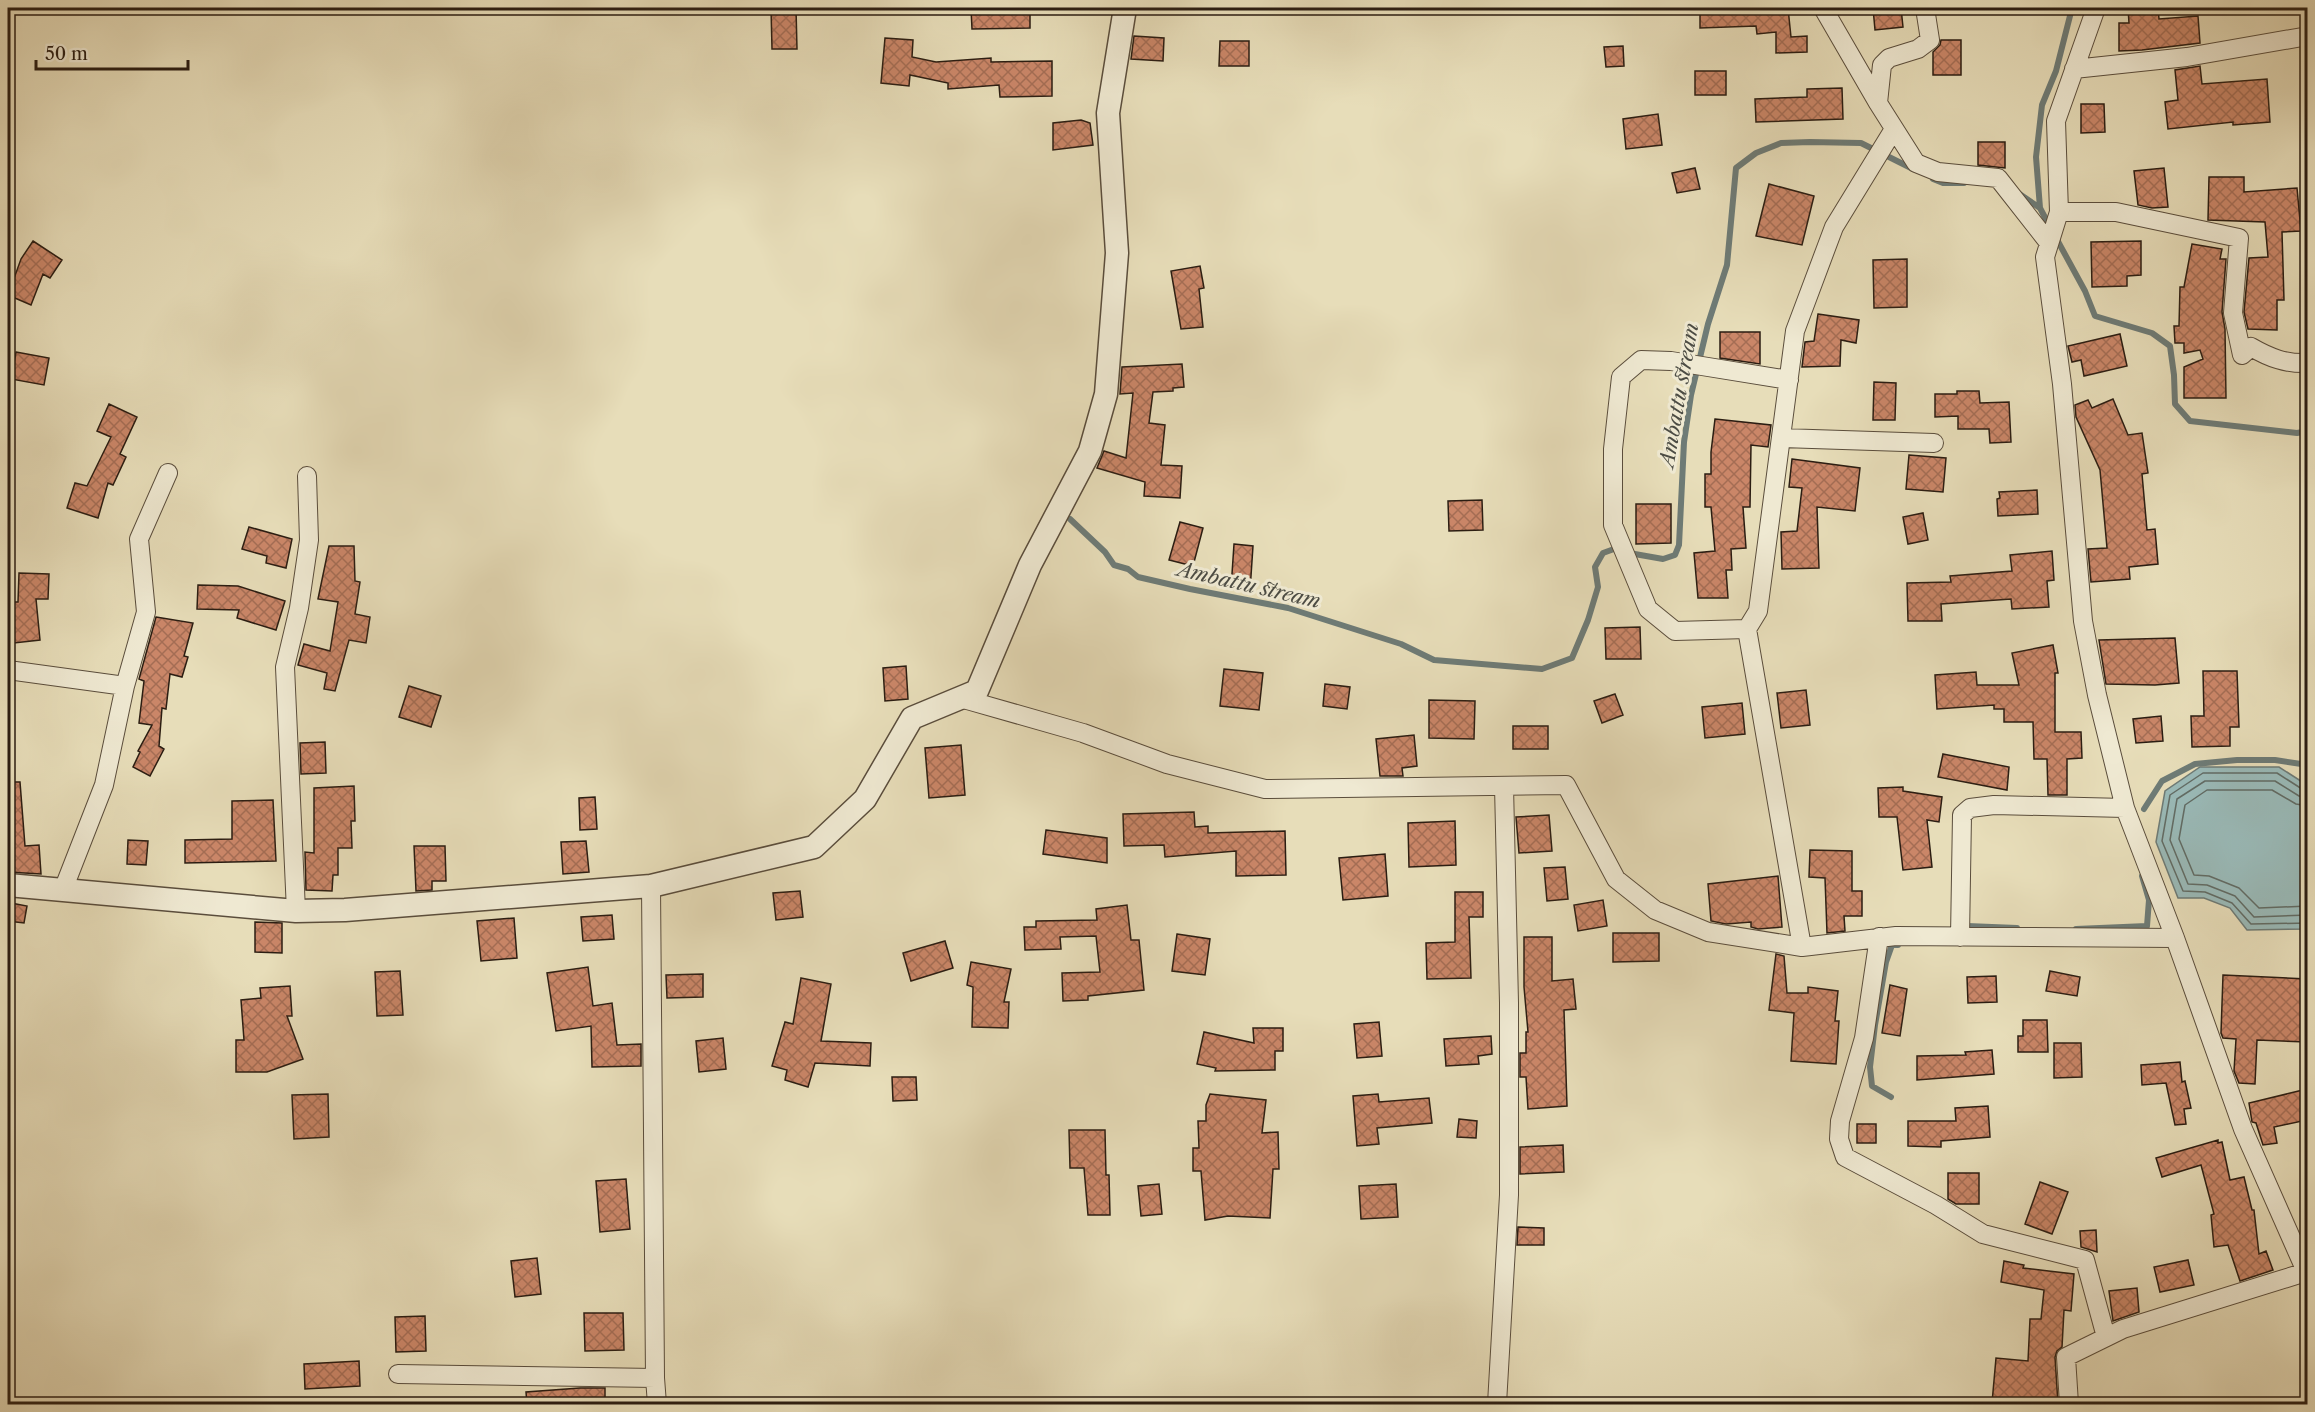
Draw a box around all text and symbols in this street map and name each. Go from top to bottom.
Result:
scale bar [36,33,188,71]
text: 50 m [45,43,88,65]
water label: Ambattu stream [1654,321,1704,472]
water label: Ambattu stream [1172,556,1323,613]

